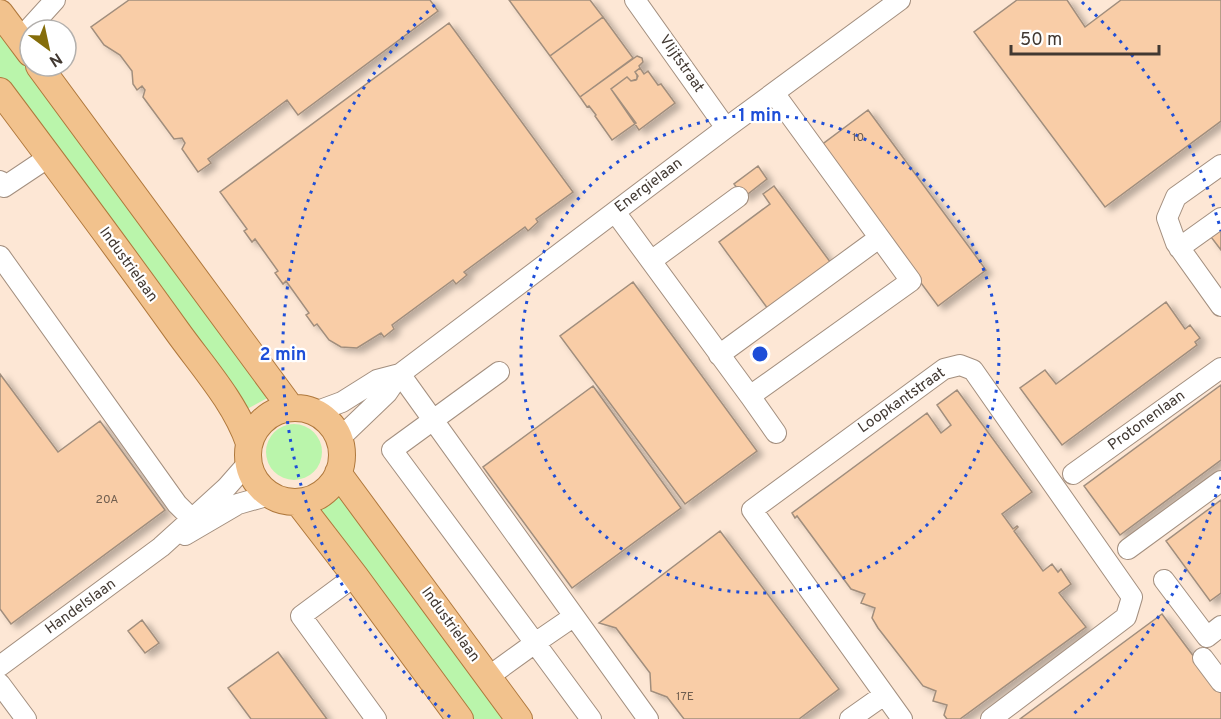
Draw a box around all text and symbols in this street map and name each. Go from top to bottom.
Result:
north arrow [18,18,78,78]
scale bar [1011,18,1160,56]
text: 50 m [1020,29,1062,52]
street label: Vlijtstraat [654,31,708,97]
text: N [45,47,65,70]
text: 1 min [738,105,782,128]
house number: 10 [852,130,864,146]
street label: Energielaan [611,154,687,218]
street label: Industrielaan [95,224,161,306]
text: 2 min [259,344,307,367]
centre of rings [750,344,770,364]
street label: Loopkantstraat [855,364,949,438]
street label: Protonenlaan [1105,387,1189,455]
house number: 20A [96,492,118,508]
street label: Handelslaan [42,575,120,639]
street label: Industrielaan [417,584,483,666]
house number: 17E [676,689,694,705]

